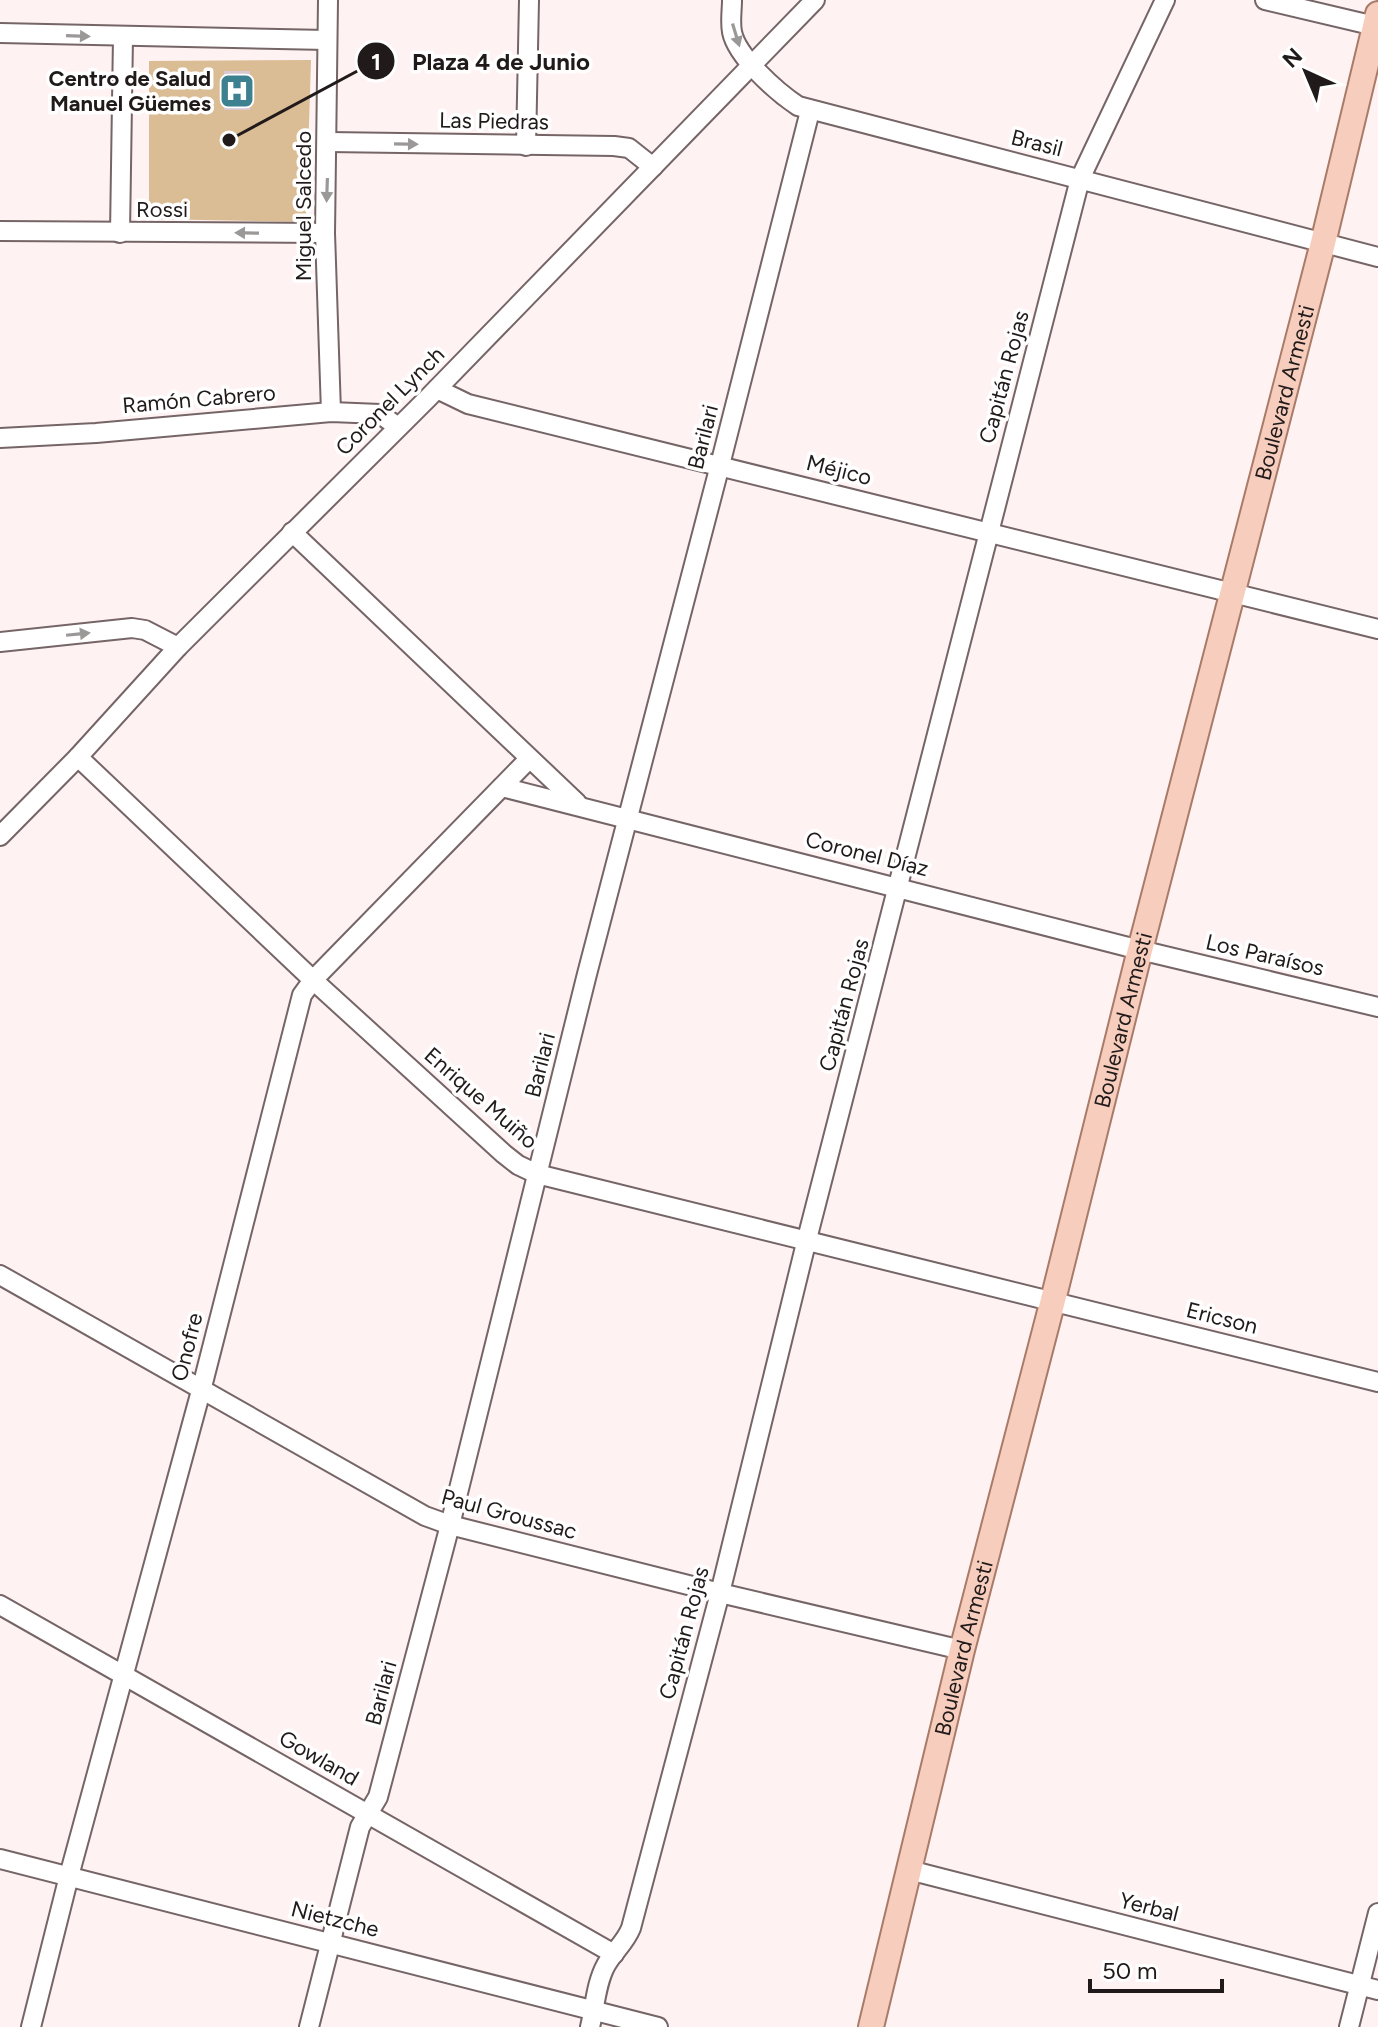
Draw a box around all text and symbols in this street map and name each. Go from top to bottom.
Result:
one-way arrow [730,23,743,47]
one-way arrow [66,29,91,42]
north arrow [1266,32,1346,112]
callout: Plaza 4 de Junio [356,37,606,85]
text: N [1277,42,1308,74]
text: 1 [371,47,381,76]
text: Plaza 4 de Junio [412,47,590,76]
place label: Centro de Salud Manuel Güemes [49,65,211,117]
hospital icon: Centro de Salud Manuel Güemes [218,72,256,110]
street label: Las Piedras [439,107,549,135]
street label: Brasil [1008,124,1066,162]
street label: Miguel Salcedo [290,131,317,281]
one-way arrow [394,138,419,150]
one-way arrow [320,178,333,203]
street label: Rossi [136,196,188,223]
one-way arrow [234,226,259,239]
street label: Boulevard Armesti [1249,302,1320,483]
street label: Capitán Rojas [973,308,1035,446]
street label: Coronel Lynch [330,341,450,461]
street label: Ramón Cabrero [121,379,277,419]
street label: Barilari [682,402,724,472]
street label: Méjico [804,449,874,491]
one-way arrow [66,627,91,640]
street label: Coronel Díaz [803,826,931,882]
street label: Los Paraísos [1203,928,1327,982]
street label: Boulevard Armesti [1088,929,1158,1111]
street label: Capitán Rojas [813,936,875,1074]
street label: Barilari [519,1030,561,1100]
street label: Enrique Muiño [419,1041,543,1155]
street label: Ericson [1183,1296,1261,1340]
street label: Onofre [165,1310,209,1384]
street label: Paul Groussac [438,1483,580,1545]
street label: Boulevard Armesti [928,1557,998,1739]
street label: Capitán Rojas [653,1564,715,1702]
street label: Barilari [359,1658,403,1728]
street label: Gowland [274,1724,364,1792]
street label: Yerbal [1116,1887,1182,1927]
street label: Nietzche [288,1895,382,1943]
scale bar [1090,1943,1222,1993]
text: 50 m [1102,1956,1158,1985]

